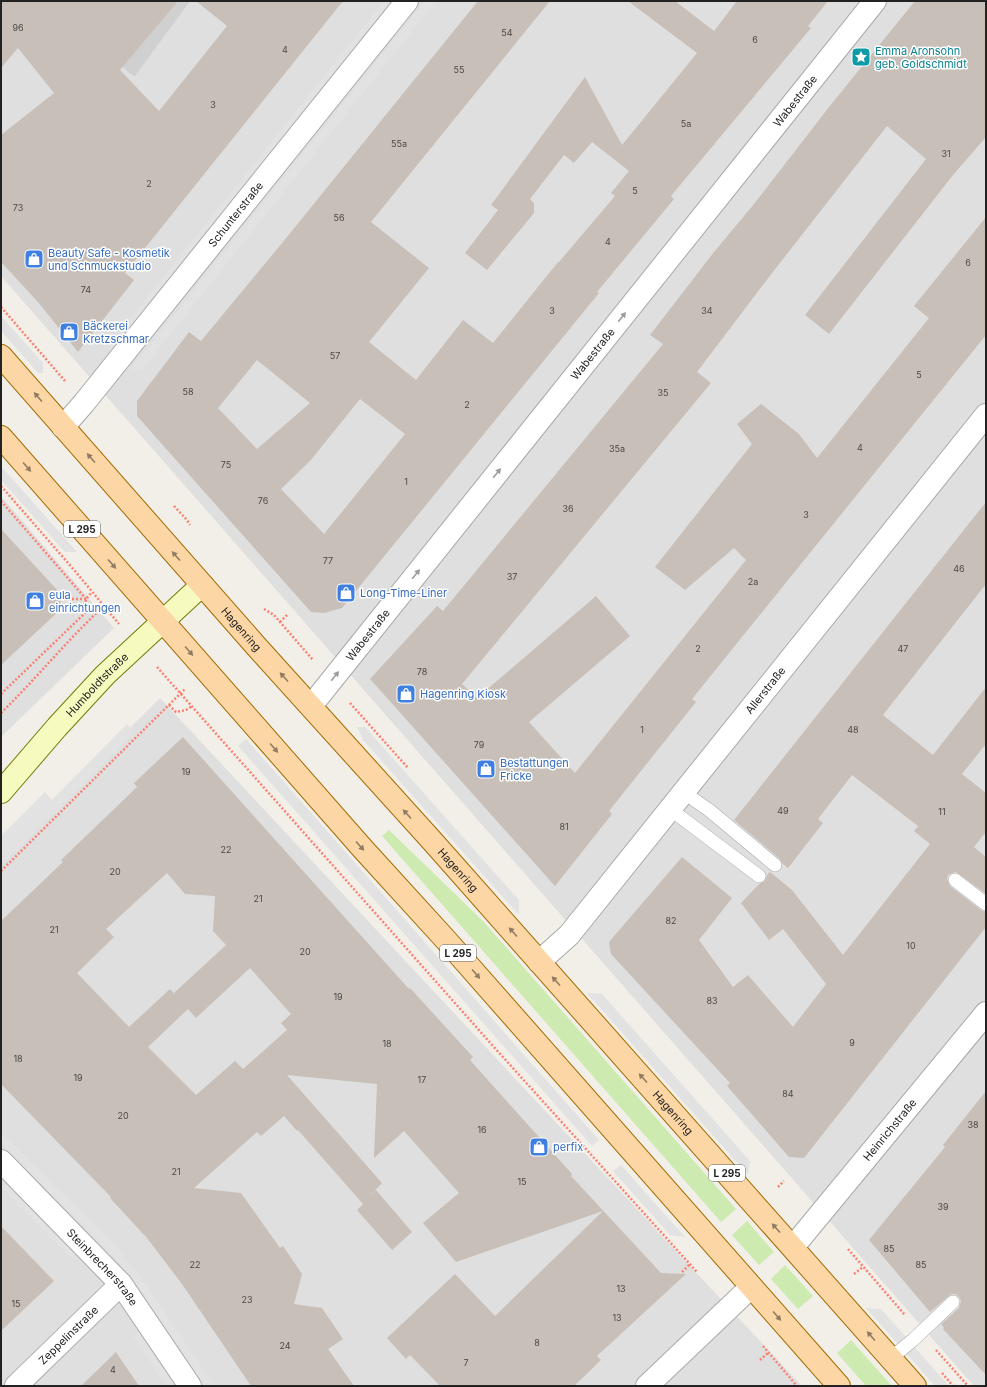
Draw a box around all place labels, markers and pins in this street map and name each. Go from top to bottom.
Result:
place label: Emma Aronsohn geb. Goldschmidt [875,44,967,71]
place icon: Emma Aronsohn geb. Goldschmidt [850,46,872,68]
place label: Beauty Safe - Kosmetik und Schmuckstudio [48,246,170,273]
shop icon: Beauty Safe - Kosmetik und Schmuckstudio [23,248,45,270]
place label: Bäckerei Kretzschmar [83,319,149,346]
shop icon: Bäckerei Kretzschmar [58,321,80,343]
shop icon: Long-Time-Liner [335,582,357,604]
place label: Long-Time-Liner [360,586,447,600]
place label: eula einrichtungen [49,588,121,615]
shop icon: eula einrichtungen [24,590,46,612]
shop icon: Hagenring Kiosk [395,683,417,705]
place label: Hagenring Kiosk [420,687,506,701]
place label: Bestattungen Fricke [500,756,569,783]
shop icon: Bestattungen Fricke [475,758,497,780]
shop icon: perfix [528,1136,550,1158]
place label: perfix [553,1140,583,1154]

